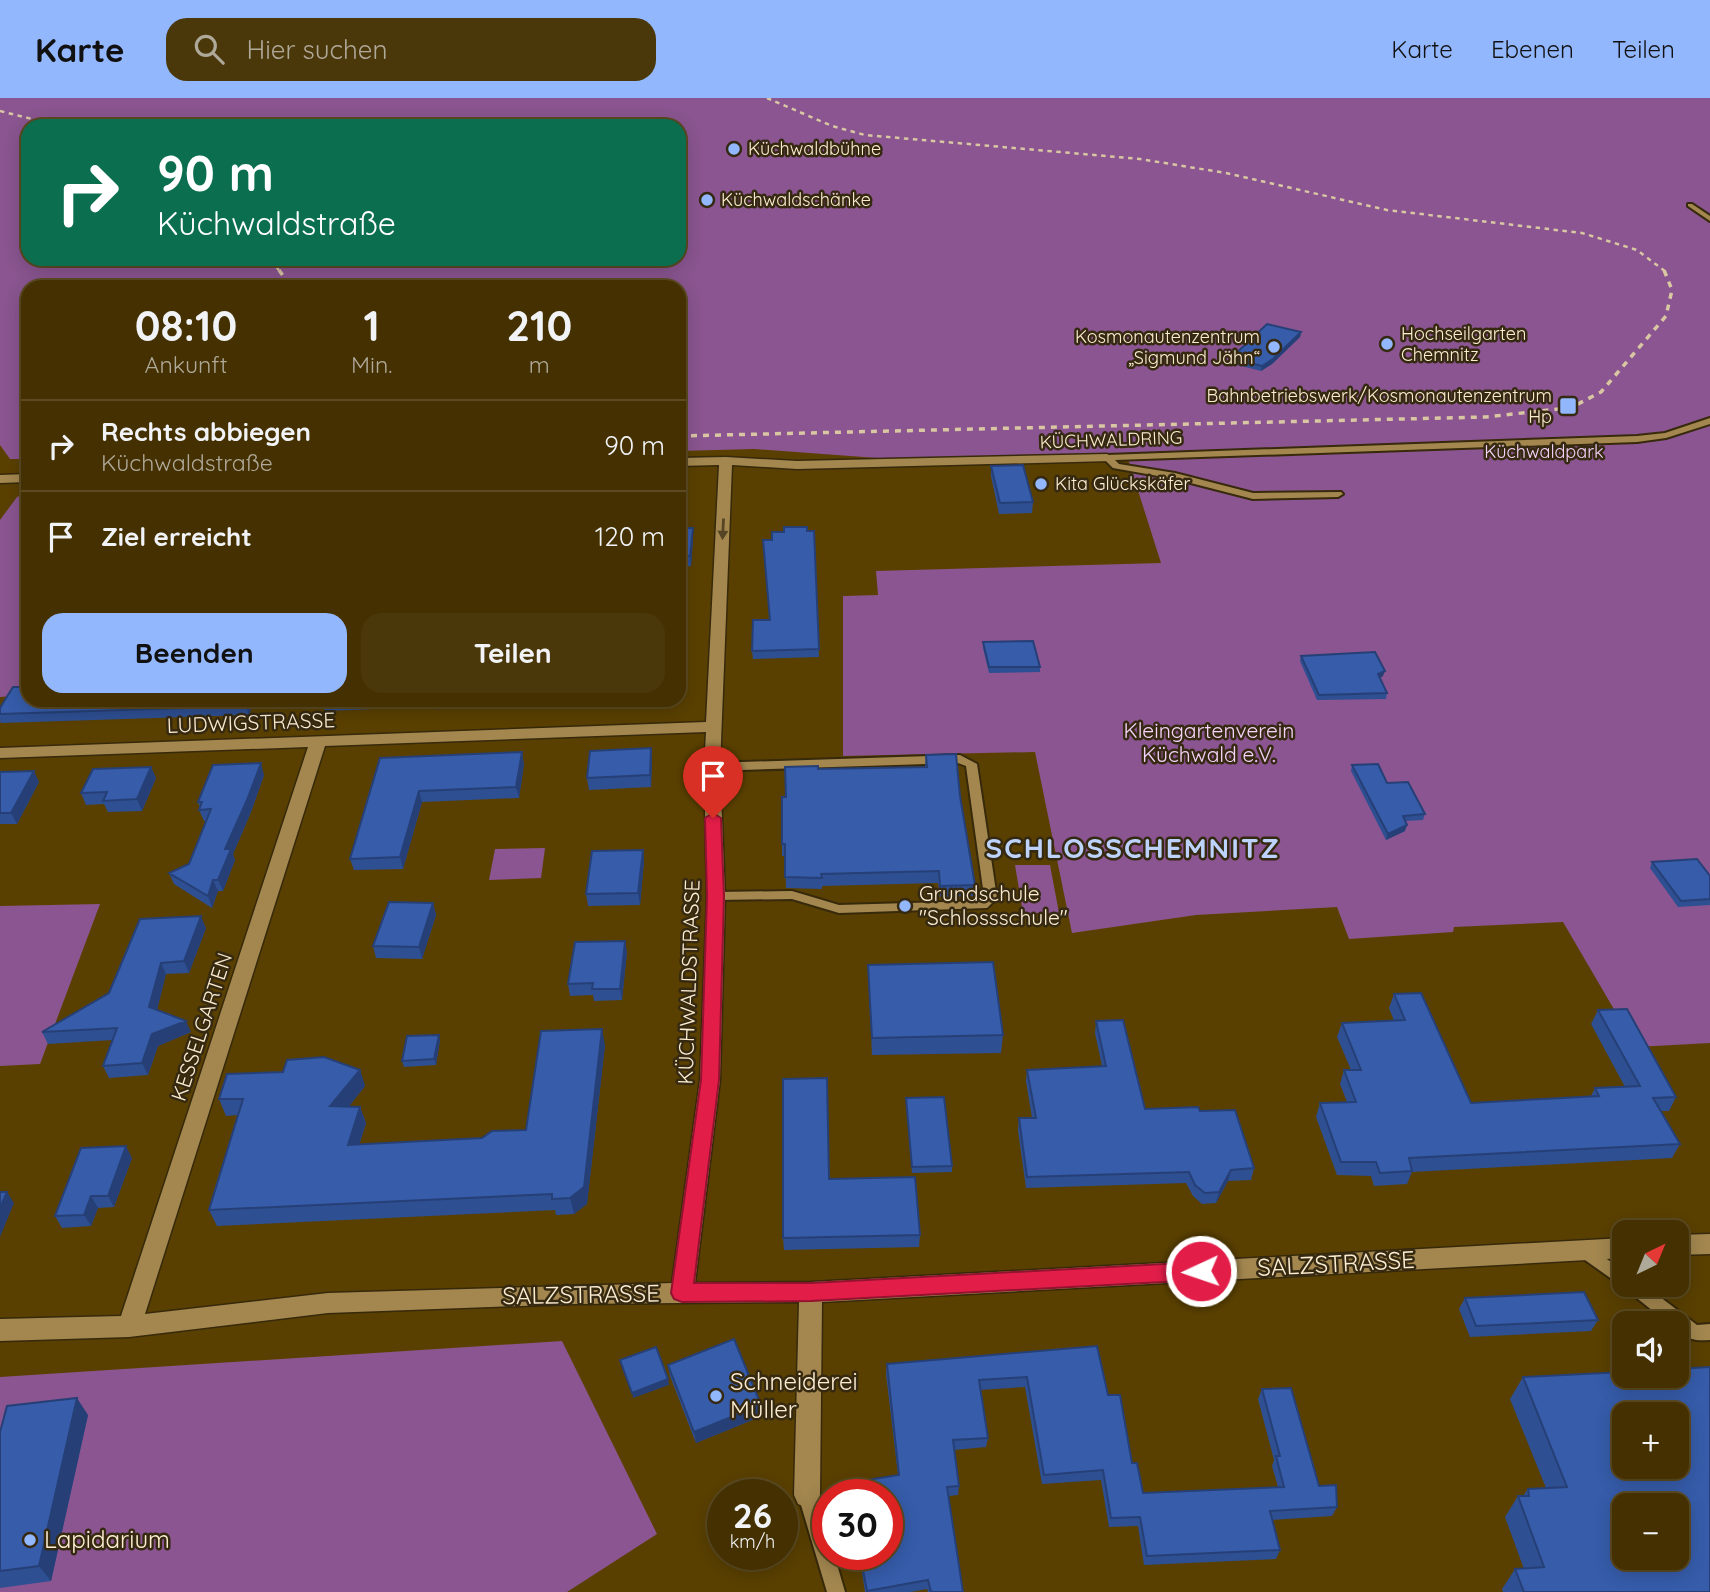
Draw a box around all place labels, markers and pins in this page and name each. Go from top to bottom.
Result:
place label: Küchwaldbühne [748,137,881,160]
marker: Küchwaldbühne [726,141,742,157]
place label: Küchwaldschänke [721,188,871,211]
marker: Küchwaldschänke [699,192,715,208]
place label: Hochseilgarten Chemnitz [1401,322,1526,366]
place label: Kosmonautenzentrum „Sigmund Jähn“ [1075,325,1260,369]
marker: Hochseilgarten Chemnitz [1379,336,1395,352]
marker: Kosmonautenzentrum „Sigmund Jähn“ [1266,339,1282,355]
place label: Bahnbetriebswerk/Kosmonautenzentrum Hp [1207,384,1552,428]
marker: Bahnbetriebswerk/Kosmonautenzentrum Hp [1558,396,1578,416]
place label: Kita Glückskäfer [1055,472,1190,495]
marker: Kita Glückskäfer [1033,476,1049,492]
pin [683,746,743,818]
place label: Grundschule "Schlossschule" [919,880,1068,930]
marker: Grundschule "Schlossschule" [897,898,913,914]
place label: Schneiderei Müller [730,1366,858,1424]
marker: Schneiderei Müller [708,1388,724,1404]
place label: Lapidarium [44,1524,170,1554]
marker: Lapidarium [22,1532,38,1548]

